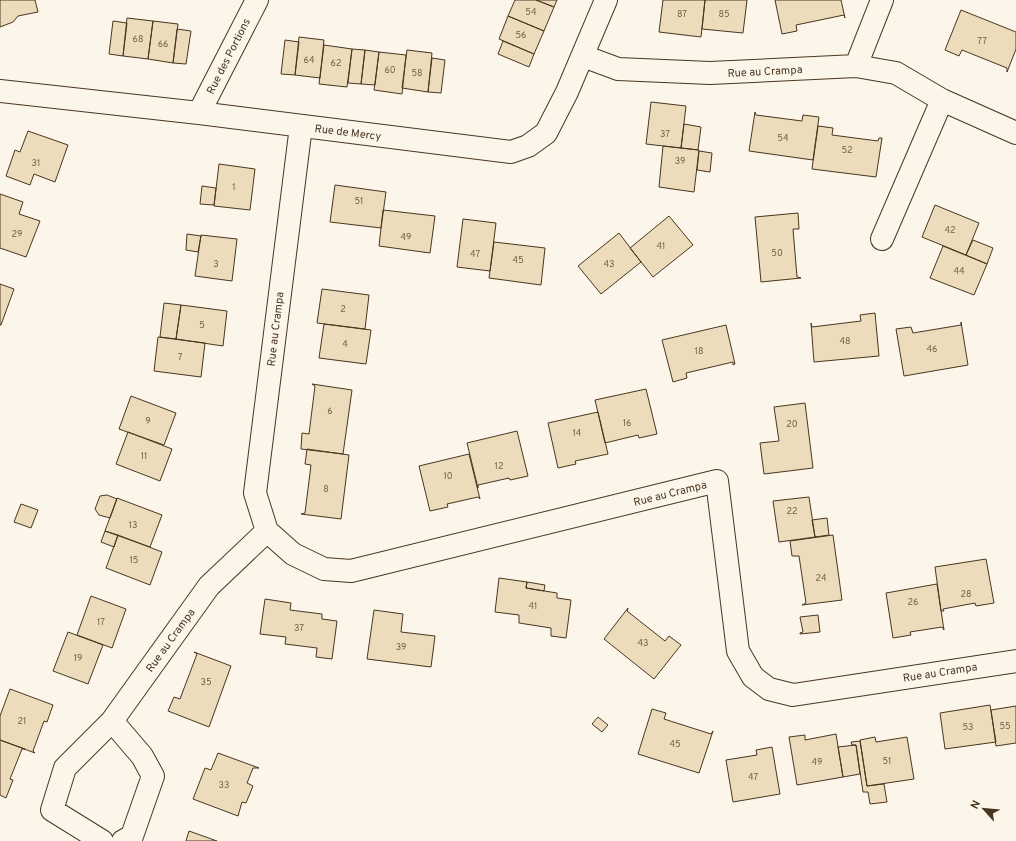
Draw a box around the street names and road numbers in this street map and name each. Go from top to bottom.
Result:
street label: Rue des Portions [204,16,254,97]
street label: Rue au Crampa [727,63,803,81]
street label: Rue de Mercy [314,122,382,144]
street label: Rue au Crampa [264,291,288,367]
street label: Rue au Crampa [632,478,709,510]
street label: Rue au Crampa [143,606,199,675]
street label: Rue au Crampa [902,660,979,686]

